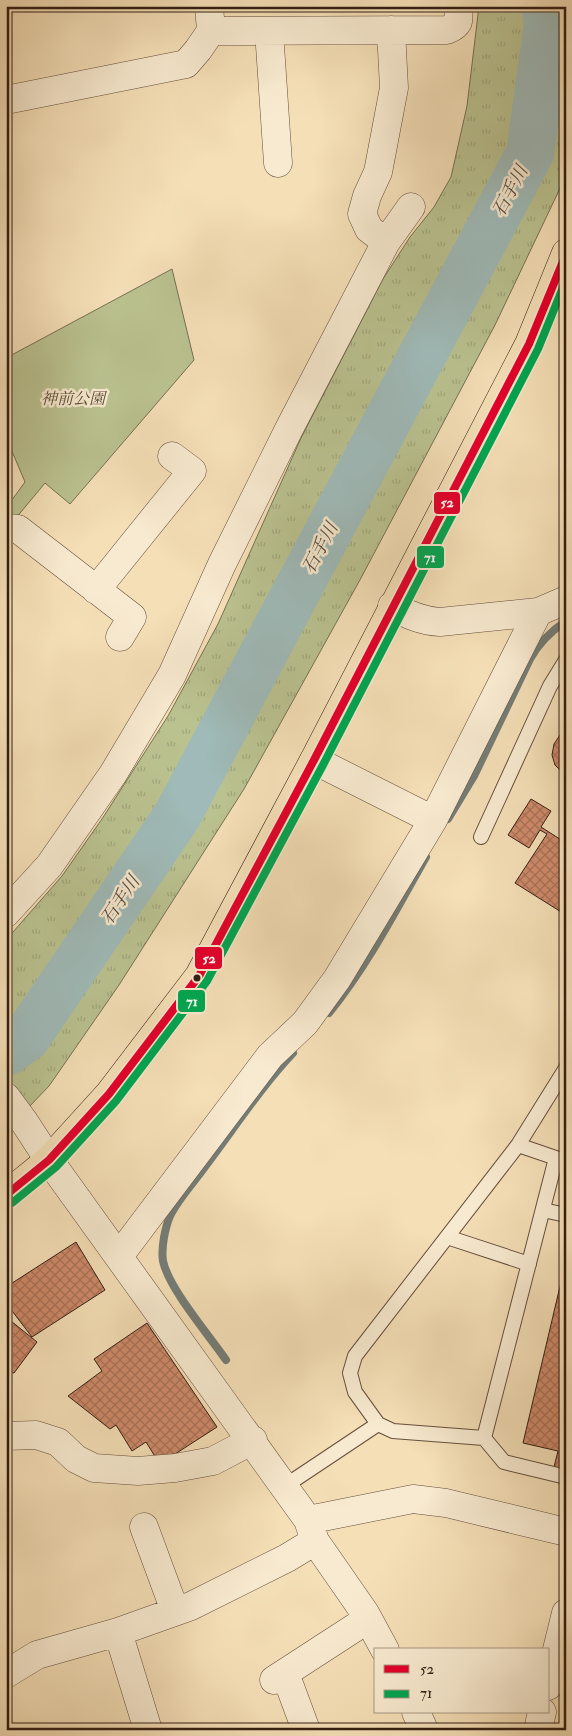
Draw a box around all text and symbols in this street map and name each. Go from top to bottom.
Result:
water label: 石手川 [488,160,534,220]
park label: 神前公園 [41,389,108,409]
line badge: 52 [433,491,461,515]
text: 52 [440,494,454,511]
water label: 石手川 [298,517,344,577]
line badge: 71 [416,545,445,569]
text: 71 [424,549,436,566]
water label: 石手川 [96,870,146,929]
line badge: 52 [194,946,223,970]
text: 52 [202,950,216,967]
unlabelled marker [192,973,202,983]
line badge: 71 [177,989,206,1013]
text: 71 [186,993,198,1010]
legend [374,1648,550,1714]
text: 52 [420,1660,435,1679]
text: 71 [420,1684,432,1703]

